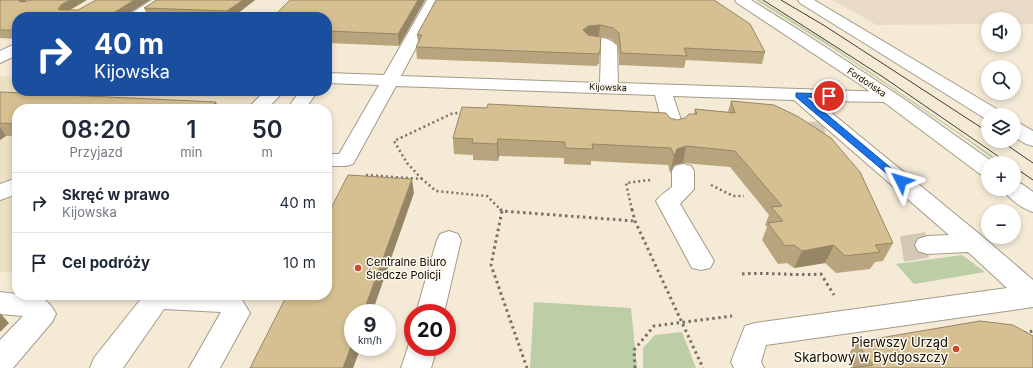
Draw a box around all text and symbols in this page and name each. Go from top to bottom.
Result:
map controls [981,12,1021,244]
button: sound [981,12,1021,52]
text: 40 m [94,27,164,61]
icon: right [28,28,80,80]
button: search [981,60,1021,100]
text: Kijowska [94,61,170,82]
street label: Fordońska [845,65,889,99]
pin [812,79,846,113]
street label: Kijowska [589,81,627,93]
icon: arrive [818,85,840,107]
button: layers [981,108,1021,148]
text: 08:20 [61,115,131,144]
text: 1 [186,115,196,144]
text: 50 [252,115,283,144]
text: Przyjazd [70,144,123,160]
text: min [180,144,202,160]
text: m [262,144,273,160]
button: + [981,156,1021,196]
position arrow [880,160,922,202]
text: Skręć w prawo [62,185,170,204]
icon: right [28,192,50,214]
text: 40 m [279,193,316,212]
text: Kijowska [62,204,117,220]
button: − [981,204,1021,244]
icon: arrive [28,252,50,274]
text: Cel podróży [62,253,150,272]
text: 10 m [283,253,316,272]
place label: Centralne Biuro Śledcze Policji [366,255,447,282]
marker: Centralne Biuro Śledcze Policji [353,263,363,273]
speed limit sign: 20 [404,304,456,356]
text: 9 [363,313,376,337]
text: km/h [358,334,382,346]
place label: Pierwszy Urząd Skarbowy w Bydgoszczy [794,334,948,365]
marker: Pierwszy Urząd Skarbowy w Bydgoszczy [951,344,961,354]

